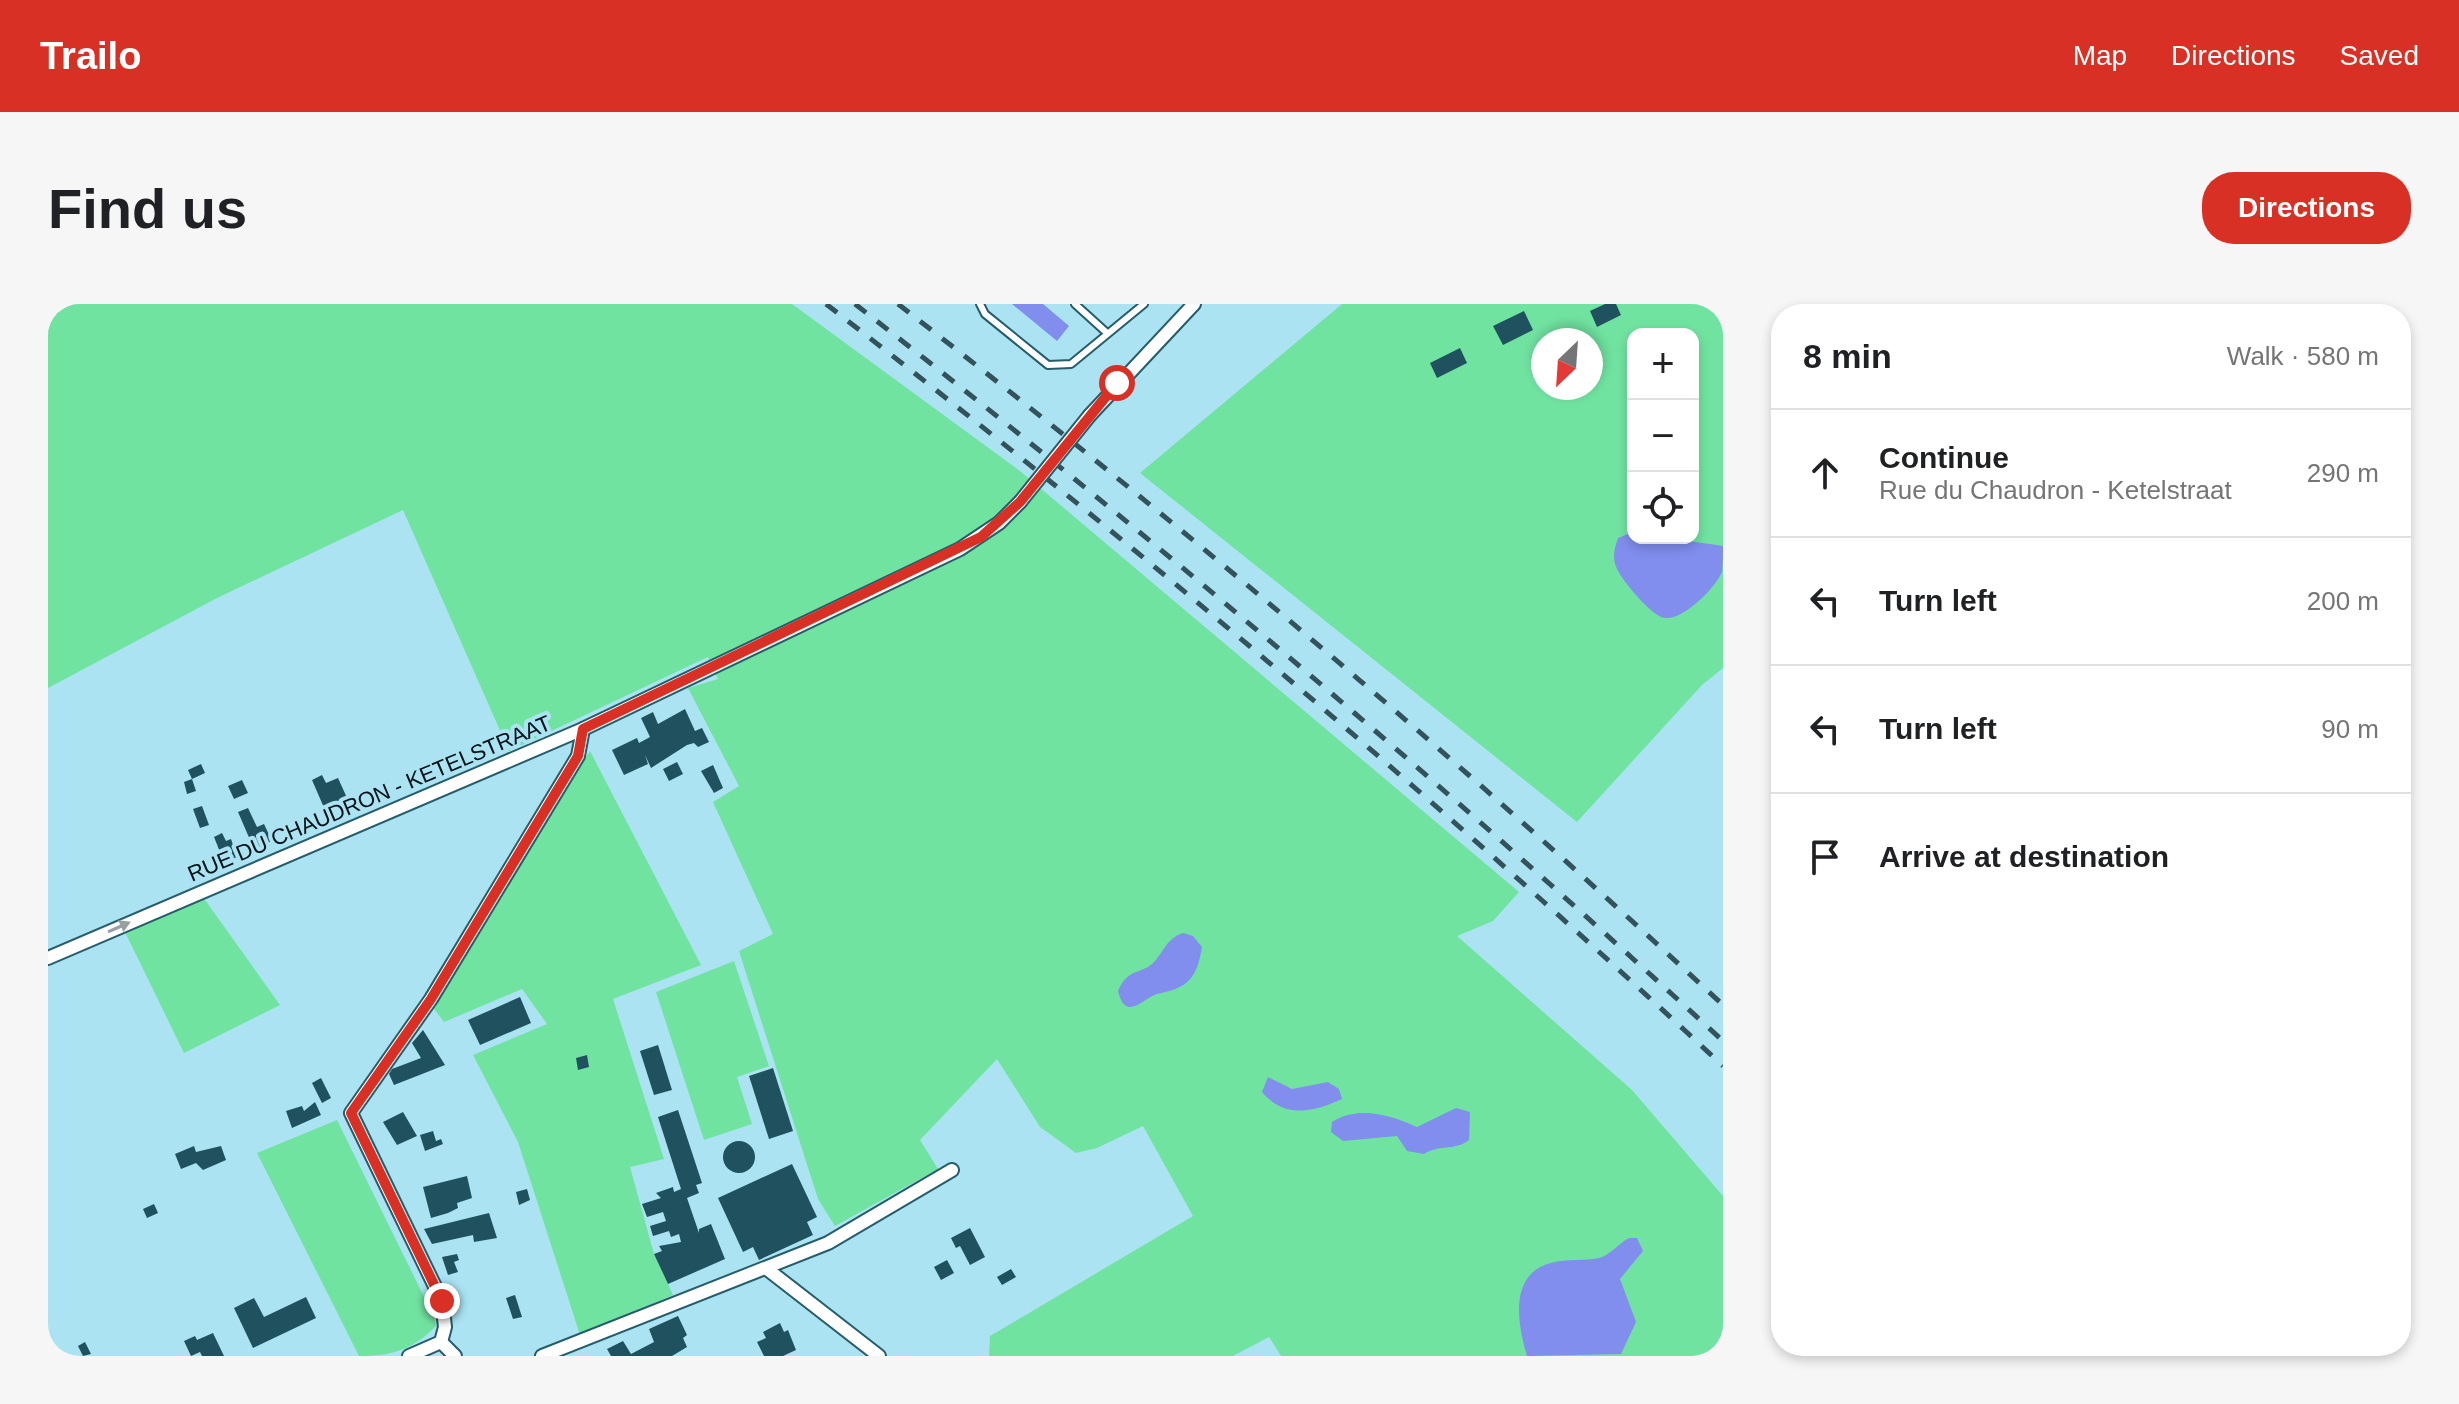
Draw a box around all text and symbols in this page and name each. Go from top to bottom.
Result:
text: Trailo [40,35,141,77]
text: Map [2073,40,2127,71]
text: Directions [2171,40,2296,71]
text: Saved [2340,40,2419,71]
button: Directions [2202,172,2411,244]
text: Find us [48,177,247,240]
north arrow [1531,328,1603,400]
map controls [1627,328,1699,544]
button: + [1627,328,1699,400]
text: 8 min [1803,337,1892,375]
text: Walk · 580 m [2227,341,2379,371]
route start [1099,365,1135,401]
button: − [1627,400,1699,472]
text: Continue [1879,441,2009,474]
icon: ahead [1803,451,1847,495]
text: 290 m [2307,458,2379,488]
button: locate [1627,472,1699,544]
text: Rue du Chaudron - Ketelstraat [1879,475,2232,505]
icon: left [1803,579,1847,623]
text: Turn left [1879,584,1997,617]
text: 200 m [2307,586,2379,616]
icon: left [1803,707,1847,751]
street label: RUE DU CHAUDRON - KETELSTRAAT [184,710,554,887]
text: Turn left [1879,712,1997,745]
text: 90 m [2321,714,2379,744]
icon: arrive [1803,835,1847,879]
text: Arrive at destination [1879,840,2169,873]
one-way arrow [108,920,131,933]
route end [424,1283,460,1319]

